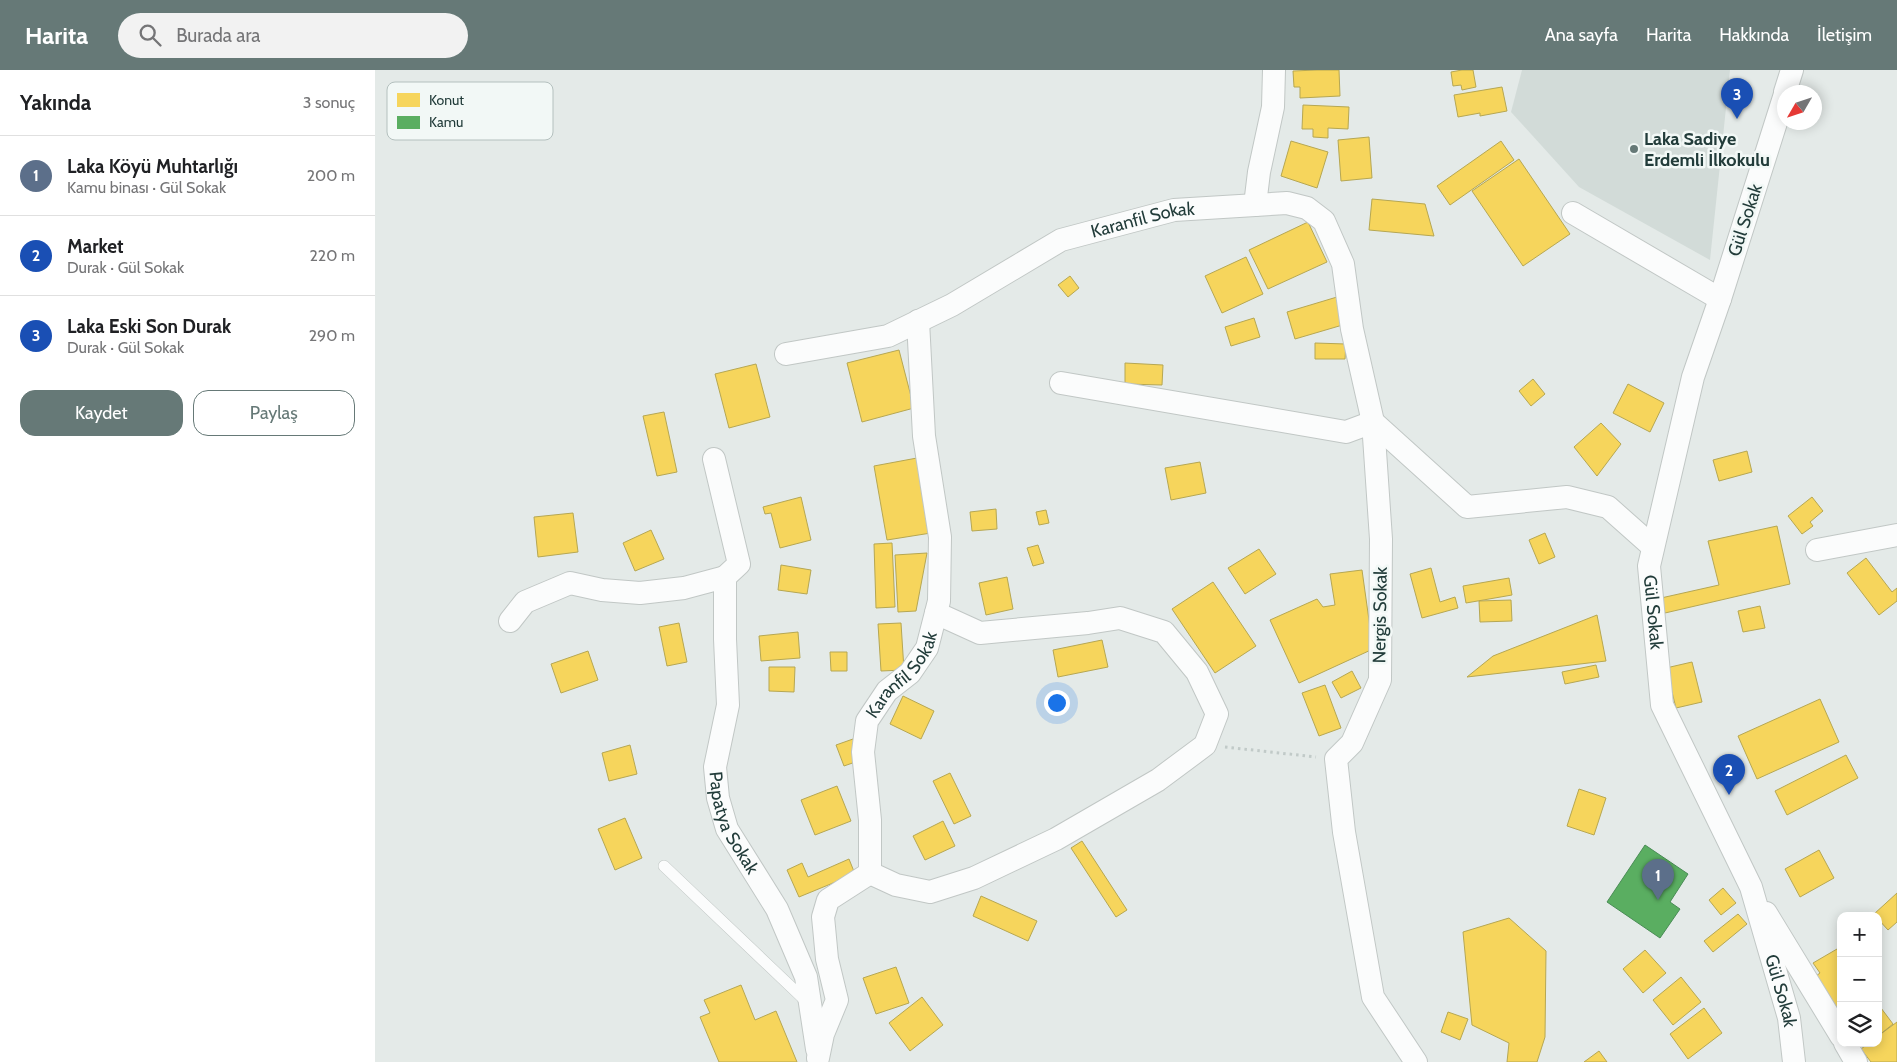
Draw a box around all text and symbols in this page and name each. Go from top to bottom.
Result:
search box [118,13,468,58]
text: Harita [25,21,88,50]
icon: search [136,21,164,49]
text: Burada ara [176,24,260,47]
text: Ana sayfa [1545,24,1618,46]
text: Harita [1646,24,1691,46]
text: Hakkında [1719,24,1789,46]
text: İletişim [1817,24,1872,46]
pin: 3 [1721,78,1753,119]
legend [387,82,553,140]
north arrow [1777,85,1822,130]
text: Yakında [20,90,91,115]
text: Konut [429,91,464,109]
text: 3 sonuç [303,93,355,112]
text: Kamu [429,113,463,131]
place label: Laka Sadiye Erdemli İlkokulu [1644,128,1770,171]
marker: Laka Sadiye Erdemli İlkokulu [1628,143,1640,155]
text: Laka Köyü Muhtarlığı [67,155,238,178]
text: 1 [33,166,39,185]
text: 200 m [307,166,355,185]
text: Kamu binası · Gül Sokak [67,178,226,197]
street label: Gül Sokak [1723,180,1767,259]
street label: Karanfil Sokak [1088,198,1196,243]
text: Market [67,235,124,258]
text: 2 [32,246,40,265]
text: 220 m [309,246,355,265]
text: Durak · Gül Sokak [67,258,184,277]
text: Laka Eski Son Durak [67,315,231,338]
text: 3 [32,326,40,345]
text: 290 m [309,326,355,345]
text: Durak · Gül Sokak [67,338,184,357]
button: Kaydet [20,390,183,436]
button: Paylaş [193,390,355,436]
street label: Nergis Sokak [1368,566,1392,663]
street label: Gül Sokak [1639,574,1668,651]
street label: Karanfil Sokak [861,628,942,722]
your location [1044,690,1070,716]
pin: 2 [1713,754,1745,795]
street label: Papatya Sokak [704,770,764,879]
pin: 1 [1642,859,1674,900]
map controls [1837,912,1882,1047]
button: + [1837,912,1882,957]
street label: Gül Sokak [1760,952,1801,1029]
button: − [1837,957,1882,1002]
button: layers [1837,1002,1882,1047]

